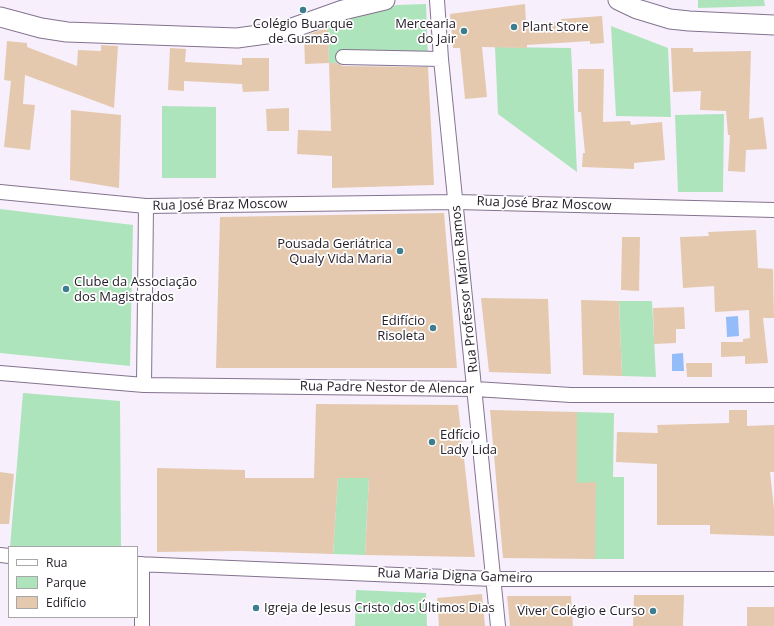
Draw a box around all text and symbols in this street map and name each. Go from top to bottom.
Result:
marker: Colégio Buarque de Gusmão [298,5,308,15]
place label: Colégio Buarque de Gusmão [253,16,353,47]
place label: Mercearia do Jair [395,16,456,47]
place label: Plant Store [522,19,589,35]
marker: Plant Store [509,22,519,32]
marker: Mercearia do Jair [459,26,469,36]
street label: Rua José Braz Moscow [476,194,612,214]
street label: Rua José Braz Moscow [152,196,288,214]
street label: Rua Professor Mário Ramos [448,205,482,373]
place label: Pousada Geriátrica Qualy Vida Maria [277,236,392,267]
marker: Pousada Geriátrica Qualy Vida Maria [395,246,405,256]
place label: Clube da Associação dos Magistrados [74,274,197,305]
marker: Clube da Associação dos Magistrados [61,284,71,294]
place label: Edifício Risoleta [377,313,425,344]
marker: Edifício Risoleta [428,323,438,333]
street label: Rua Padre Nestor de Alencar [300,379,474,397]
place label: Edfício Lady Lida [440,427,497,458]
marker: Edfício Lady Lida [427,437,437,447]
legend [8,546,138,618]
text: Rua [46,554,67,571]
street label: Rua Maria Digna Gameiro [377,565,533,587]
text: Parque [46,574,86,591]
text: Edifício [46,594,86,611]
place label: Igreja de Jesus Cristo dos Últimos Dias [264,600,495,616]
marker: Igreja de Jesus Cristo dos Últimos Dias [251,603,261,613]
place label: Viver Colégio e Curso [517,603,645,619]
marker: Viver Colégio e Curso [648,606,658,616]

